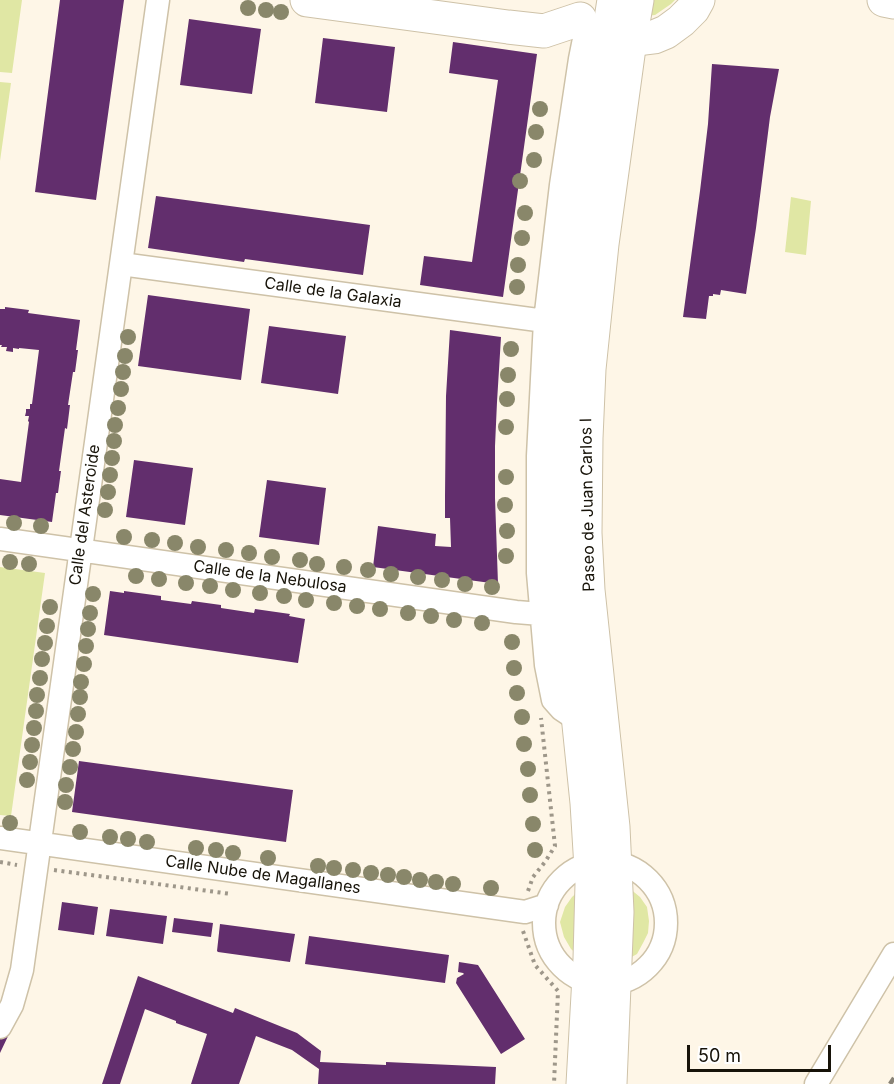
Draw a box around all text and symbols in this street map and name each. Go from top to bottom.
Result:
street label: Calle de la Galaxia [263,274,403,312]
street label: Paseo de Juan Carlos I [577,418,599,592]
street label: Calle del Asteroide [66,443,104,587]
street label: Calle de la Nebulosa [192,557,348,597]
street label: Calle Nube de Magallanes [164,852,362,898]
scale bar [690,1033,834,1071]
text: 50 m [698,1045,741,1066]

